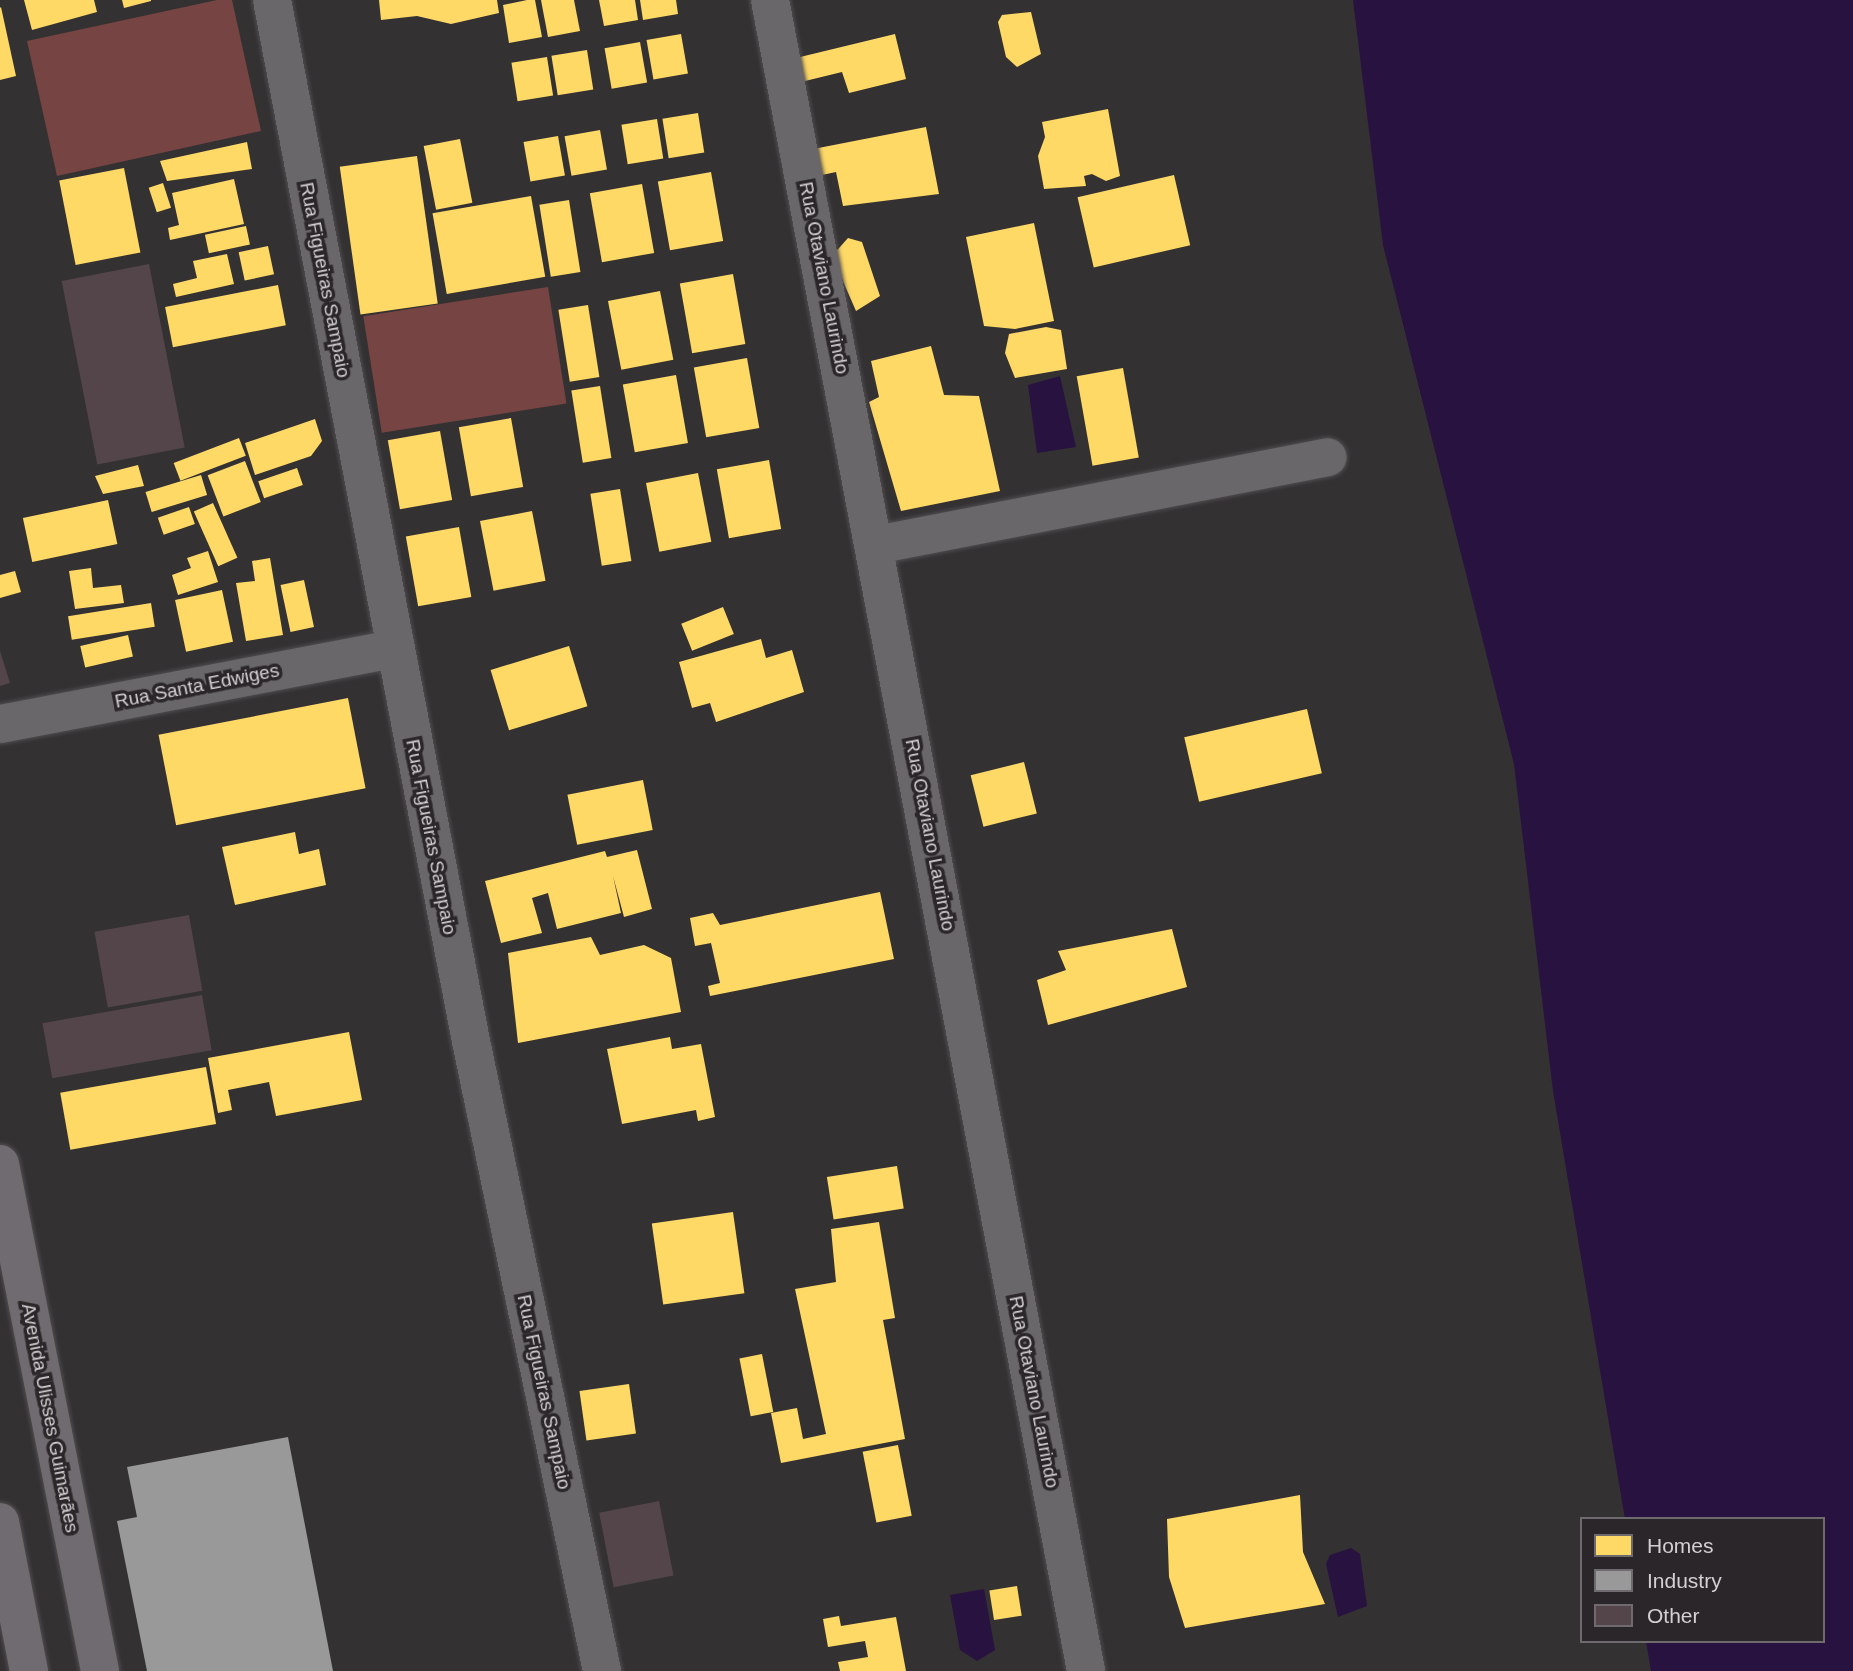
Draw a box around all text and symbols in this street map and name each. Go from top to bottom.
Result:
street label: Rua Figueiras Sampaio [295,180,355,380]
street label: Rua Otaviano Laurindo [794,180,854,376]
street label: Rua Santa Edwiges [113,659,281,713]
street label: Rua Figueiras Sampaio [401,737,461,937]
street label: Rua Otaviano Laurindo [900,737,960,933]
street label: Rua Figueiras Sampaio [512,1293,576,1491]
street label: Rua Otaviano Laurindo [1004,1294,1064,1490]
street label: Avenida Ulisses Guimarães [17,1301,83,1535]
legend [1580,1517,1825,1643]
text: Homes [1647,1534,1714,1557]
text: Industry [1647,1569,1722,1592]
text: Other [1647,1604,1700,1627]

